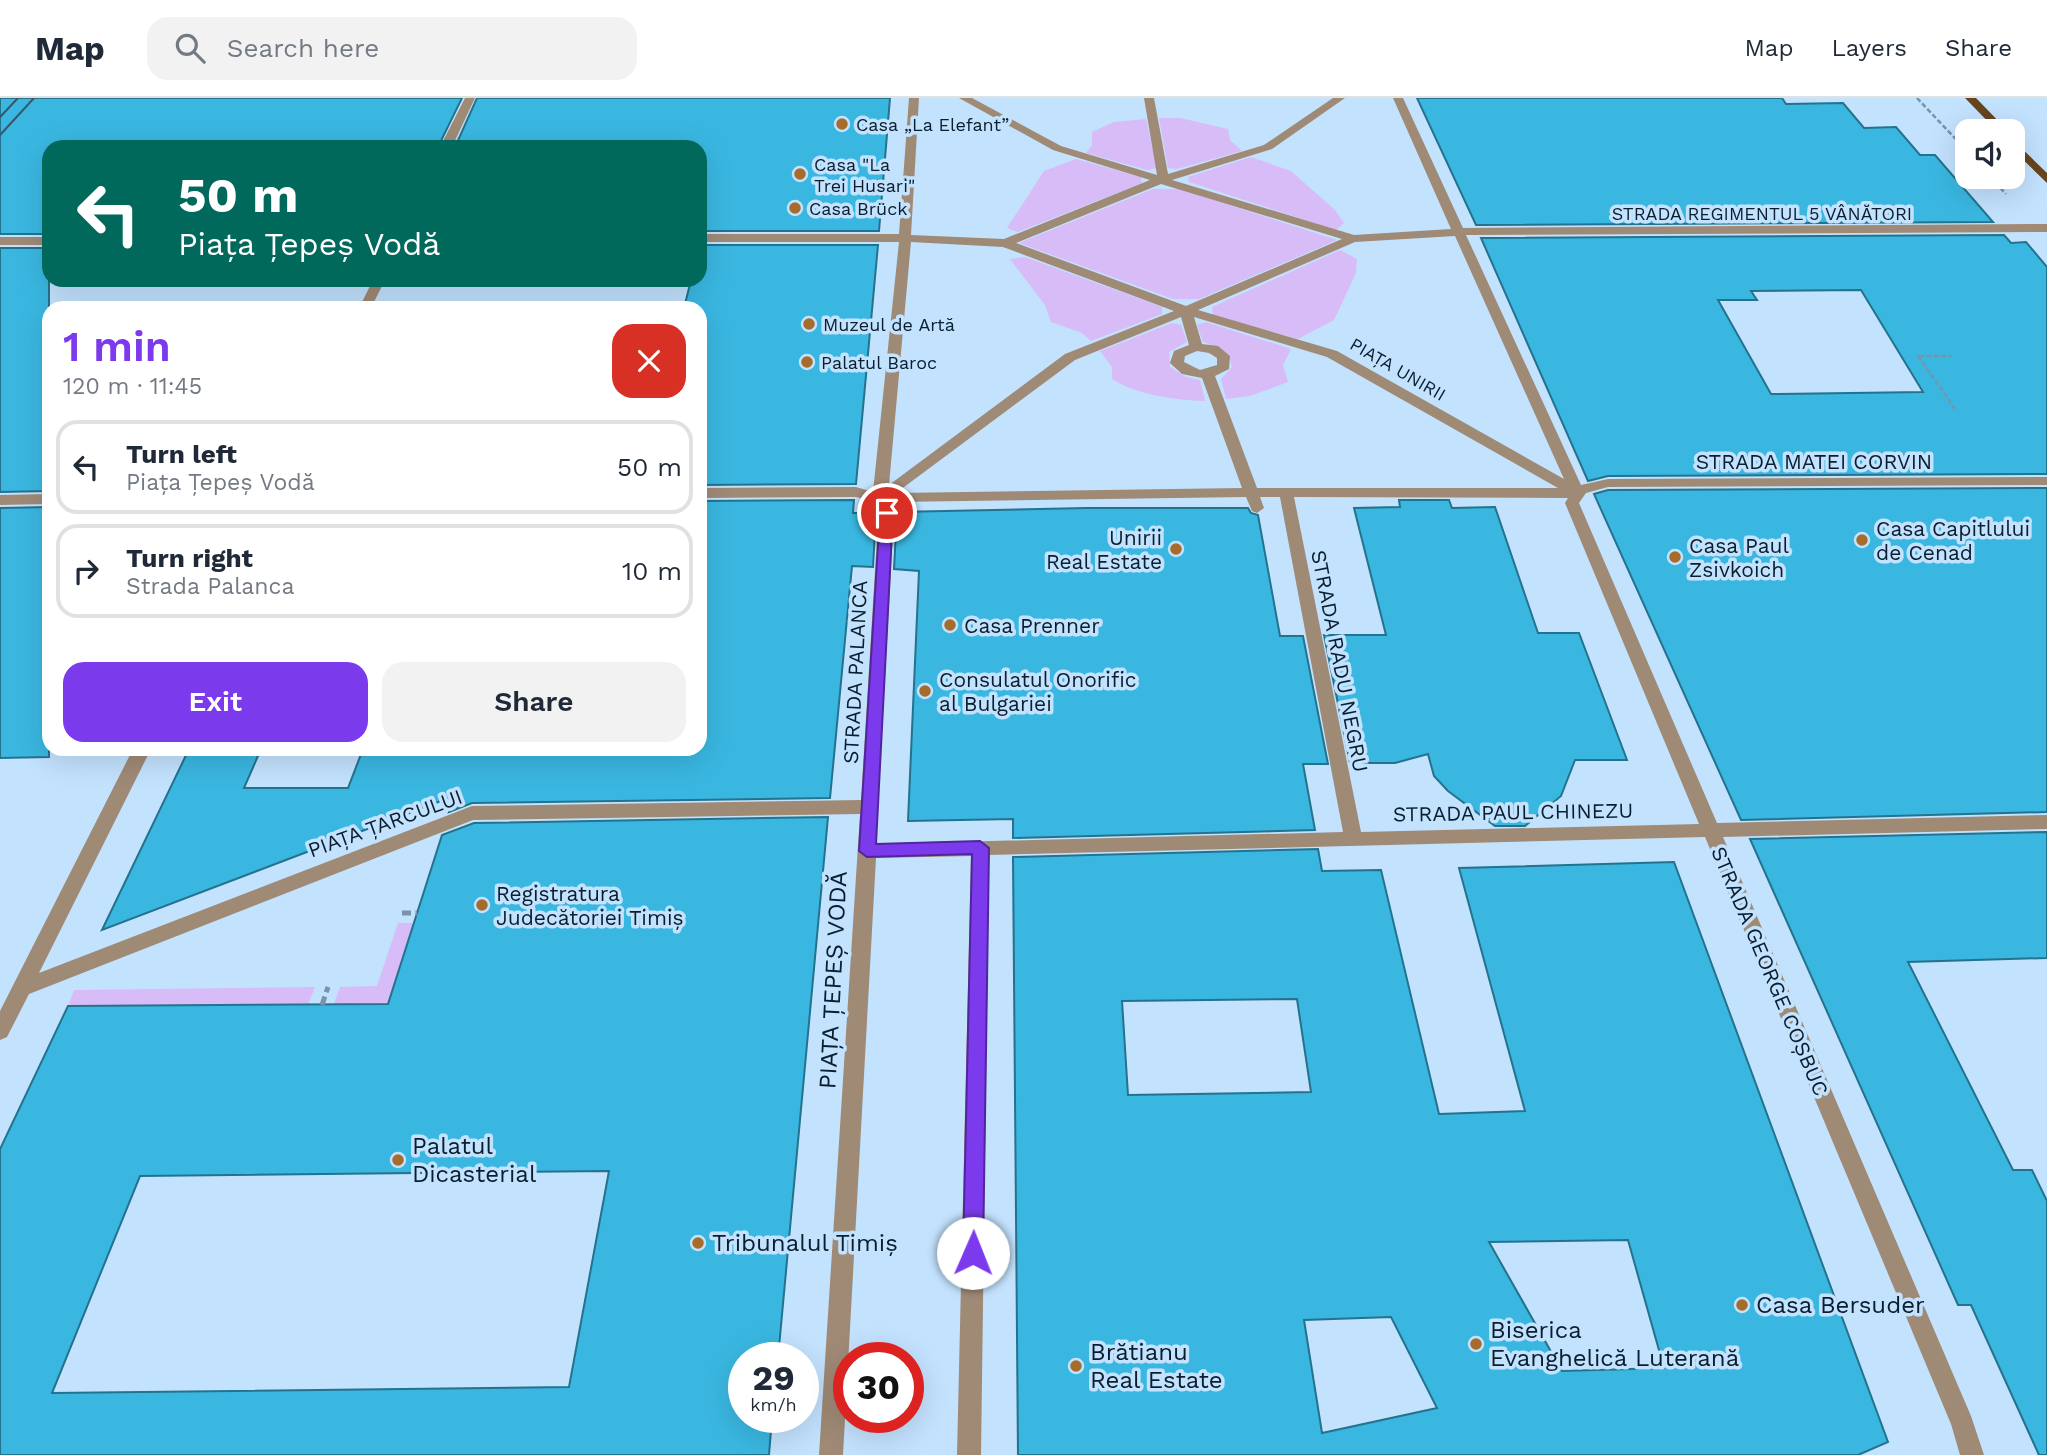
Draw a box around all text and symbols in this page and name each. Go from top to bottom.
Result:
search box [147,17,637,80]
text: Map [35,29,105,68]
icon: search [171,29,209,67]
text: Search here [227,33,379,63]
text: Map [1745,34,1793,62]
text: Layers [1831,34,1907,62]
text: Share [1945,34,2012,62]
place label: Casa „La Elefant” [856,114,1009,135]
marker: Casa „La Elefant” [834,116,850,132]
map controls [1955,119,2025,189]
button: sound [1955,119,2025,189]
place label: Casa "La Trei Husari" [814,154,915,196]
text: 50 m [178,166,298,224]
marker: Casa "La Trei Husari" [792,166,808,182]
icon: left [63,168,154,259]
place label: Casa Brück [809,198,907,219]
marker: Casa Brück [787,200,803,216]
street label: STRADA REGIMENTUL 5 VÂNĂTORI [1612,203,1912,224]
text: Piața Țepeș Vodă [178,225,440,263]
place label: Muzeul de Artă [823,314,955,335]
marker: Muzeul de Artă [801,316,817,332]
text: 1 min [63,322,171,371]
button: close [612,324,686,398]
street label: PIAȚA UNIRII [1346,333,1450,405]
place label: Palatul Baroc [821,352,937,373]
marker: Palatul Baroc [799,354,815,370]
text: 120 m · 11:45 [63,373,202,400]
text: Turn left [126,439,237,469]
icon: left [67,448,105,486]
street label: STRADA MATEI CORVIN [1696,449,1932,474]
text: 50 m [617,452,682,482]
text: Piața Țepeș Vodă [126,469,315,496]
pin [857,483,917,543]
icon: arrive [868,494,906,532]
place label: Casa Capitlului de Cenad [1876,516,2030,565]
place label: Unirii Real Estate [1046,525,1162,574]
marker: Casa Capitlului de Cenad [1854,532,1870,548]
place label: Casa Paul Zsivkoich [1689,533,1790,582]
marker: Unirii Real Estate [1168,541,1184,557]
text: Turn right [126,543,253,573]
street label: STRADA RADU NEGRU [1306,548,1374,774]
marker: Casa Paul Zsivkoich [1667,549,1683,565]
icon: right [67,552,105,590]
text: 10 m [622,556,682,586]
text: Strada Palanca [126,573,294,600]
street label: STRADA PALANCA [838,579,872,765]
place label: Casa Prenner [964,613,1100,638]
marker: Casa Prenner [942,617,958,633]
button: Exit [63,662,368,742]
button: Share [382,662,686,742]
place label: Consulatul Onorific al Bulgariei [939,667,1136,716]
marker: Consulatul Onorific al Bulgariei [917,683,933,699]
street label: PIAȚA ȚARCULUI [304,783,466,863]
street label: STRADA PAUL CHINEZU [1393,797,1633,827]
street label: STRADA GEORGE COȘBUC [1706,843,1834,1099]
street label: PIAȚA ȚEPEȘ VODĂ [813,870,853,1090]
place label: Registratura Judecătoriei Timiș [496,881,684,930]
marker: Registratura Judecătoriei Timiș [474,897,490,913]
place label: Palatul Dicasterial [412,1132,537,1188]
marker: Palatul Dicasterial [390,1152,406,1168]
position arrow [936,1216,1010,1290]
place label: Tribunalul Timiș [712,1229,898,1257]
marker: Tribunalul Timiș [690,1235,706,1251]
place label: Casa Bersuder [1756,1291,1925,1319]
marker: Casa Bersuder [1734,1297,1750,1313]
place label: Biserica Evanghelică Luterană [1490,1316,1739,1372]
marker: Biserica Evanghelică Luterană [1468,1336,1484,1352]
place label: Brătianu Real Estate [1090,1338,1223,1394]
speed limit sign: 30 [833,1342,924,1433]
text: 29 [752,1357,795,1399]
marker: Brătianu Real Estate [1068,1358,1084,1374]
text: km/h [750,1394,797,1415]

